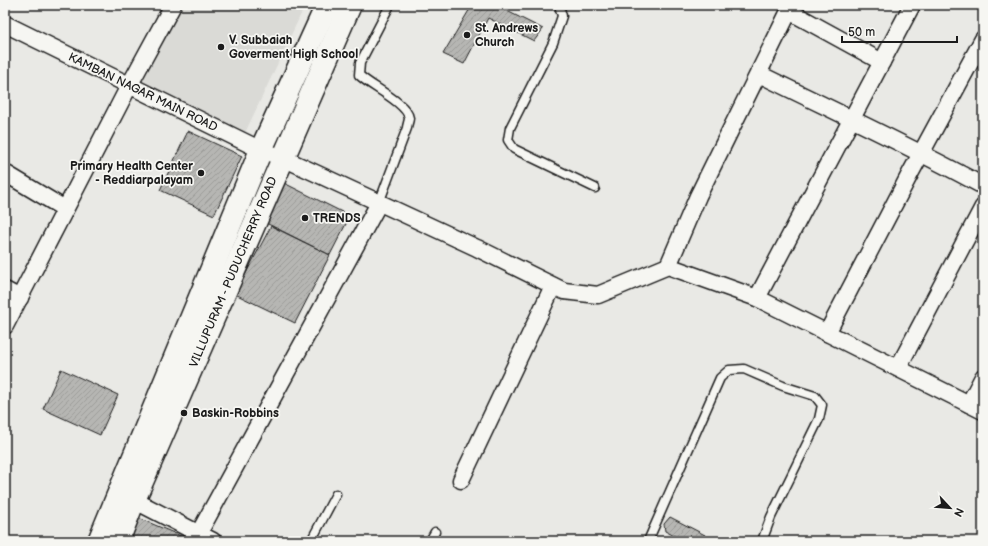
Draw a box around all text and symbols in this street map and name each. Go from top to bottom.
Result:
scale bar [842,18,957,44]
place label: St. Andrews Church [475,21,538,50]
text: 50 m [848,25,875,40]
marker: St. Andrews Church [462,30,472,40]
place label: V. Subbaiah Goverment High School [229,33,358,62]
marker: V. Subbaiah Goverment High School [216,42,226,52]
street label: KAMBAN NAGAR MAIN ROAD [66,50,220,135]
place label: Primary Health Center - Reddiarpalayam [70,159,193,188]
marker: Primary Health Center - Reddiarpalayam [196,168,206,178]
street label: VILLUPURAM - PUDUCHERRY ROAD [186,174,281,370]
place label: TRENDS [313,211,361,226]
marker: TRENDS [300,213,310,223]
place label: Baskin-Robbins [192,406,279,421]
marker: Baskin-Robbins [179,408,189,418]
north arrow [930,488,970,528]
text: N [951,506,966,519]

